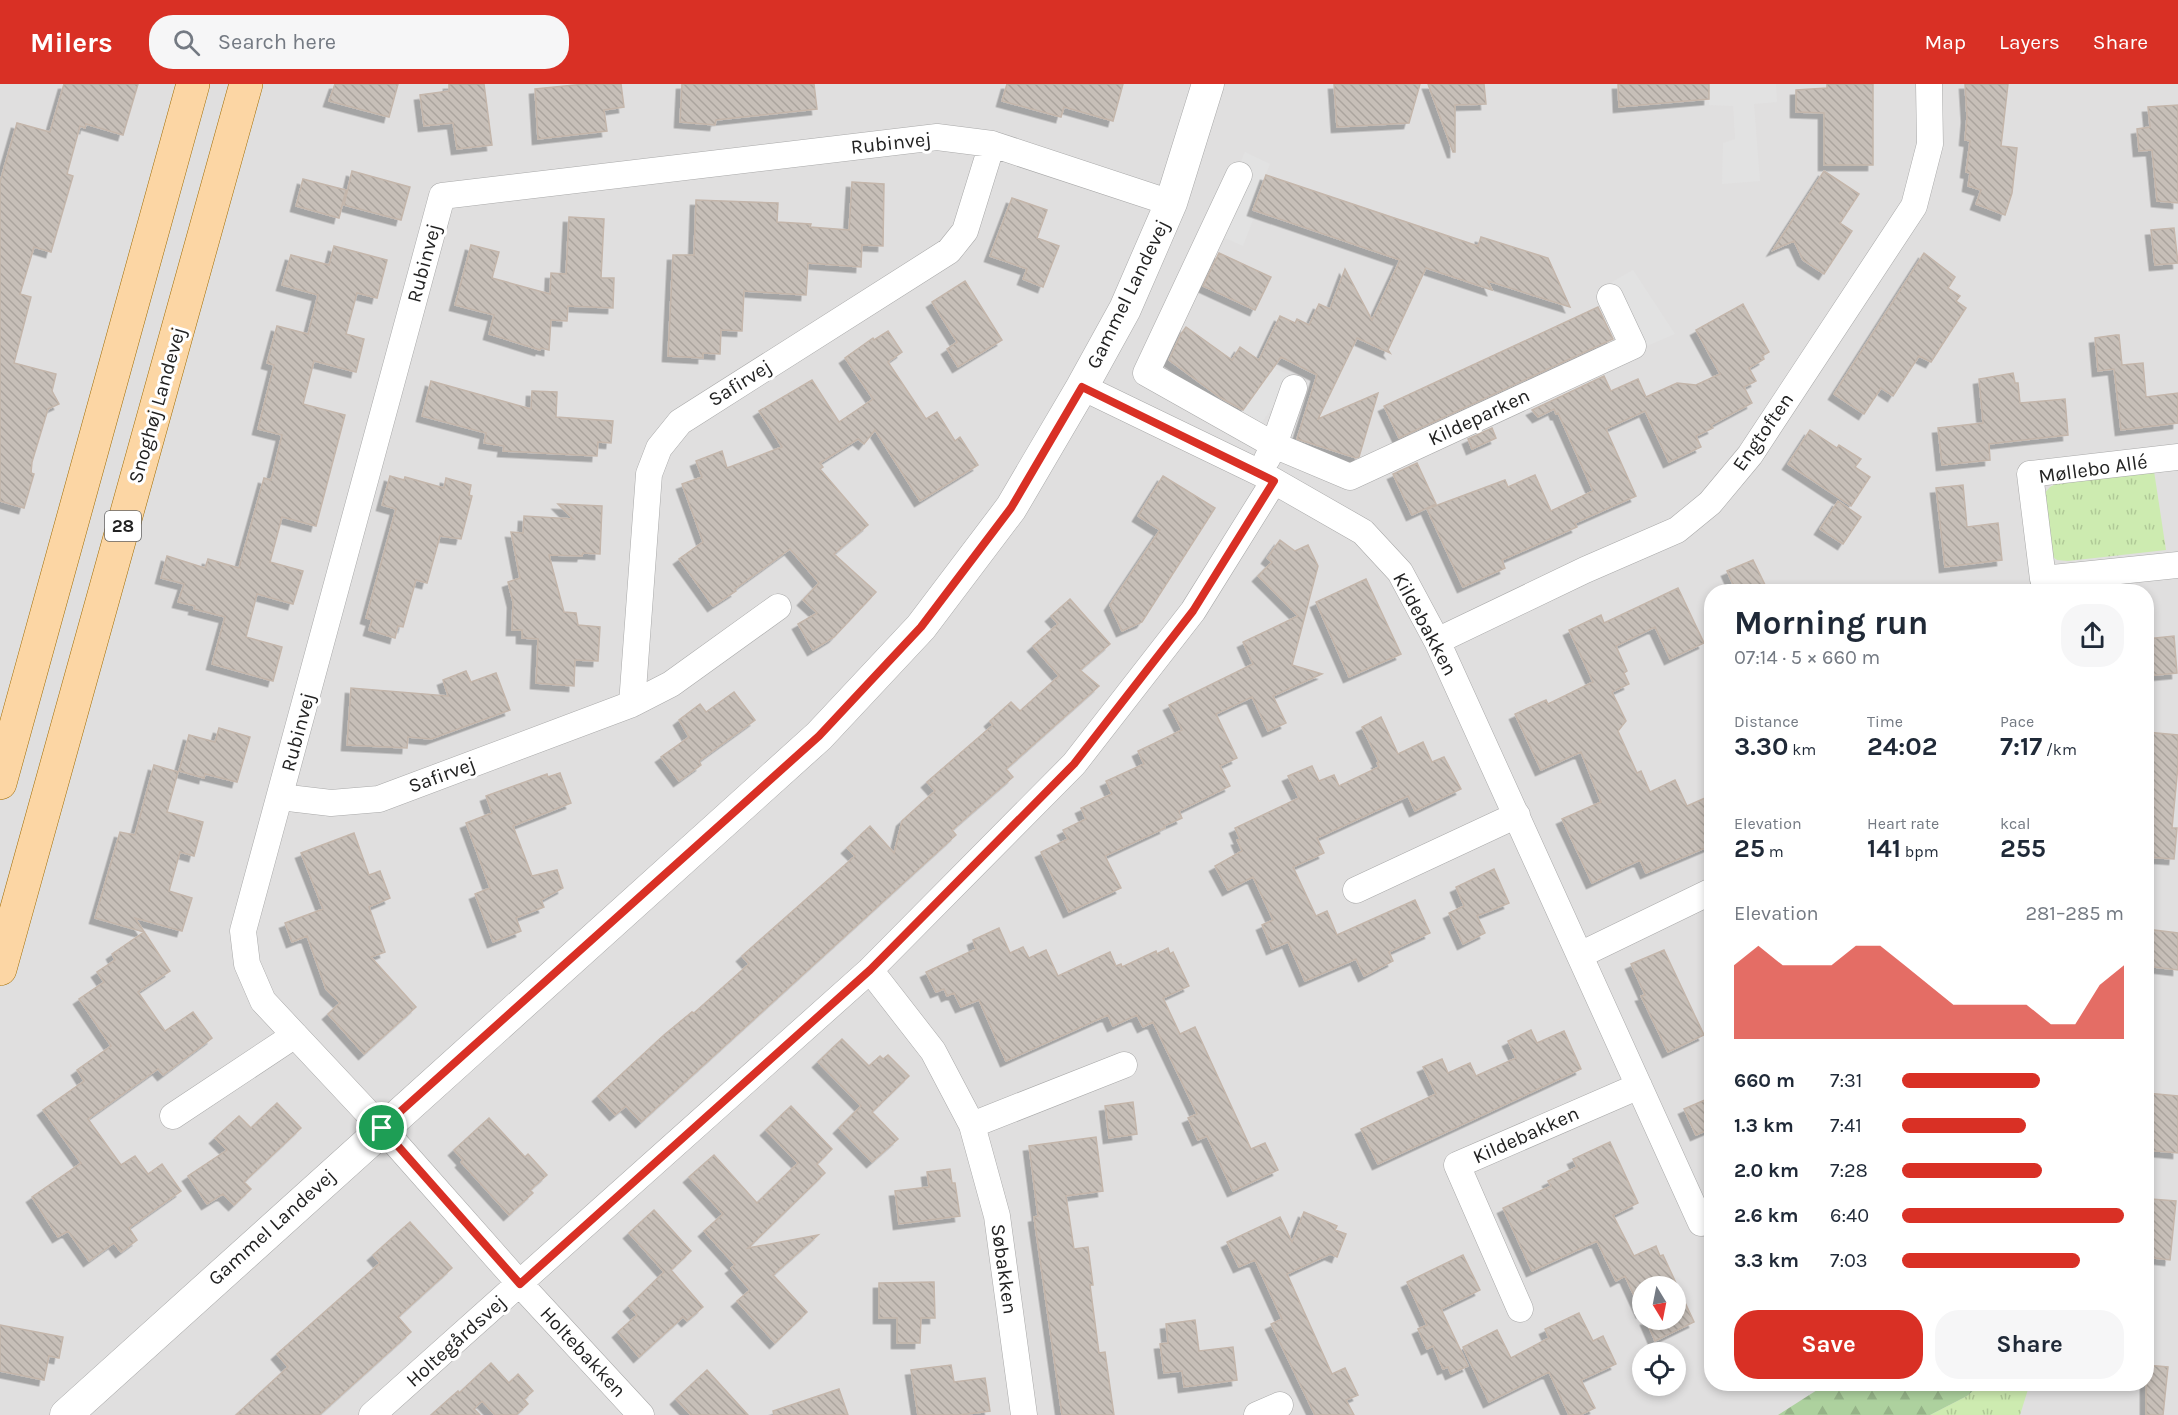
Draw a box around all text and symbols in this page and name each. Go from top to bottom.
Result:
search box [149,15,569,69]
text: Milers [30,26,113,59]
icon: search [170,26,203,59]
text: Search here [218,29,336,55]
text: Map [1924,30,1966,54]
text: Layers [1999,30,2060,54]
text: Share [2093,30,2148,54]
street label: Rubinvej [850,127,932,159]
street label: Gammel Landevej [1082,216,1174,372]
street label: Rubinvej [402,221,446,305]
street label: Snoghøj Landevej [124,324,190,486]
street label: Safirvej [704,355,776,411]
street label: Kildeparken [1425,383,1533,451]
street label: Engtoften [1728,389,1798,475]
street label: Møllebo Allé [2037,450,2149,488]
road number: 28 [105,511,141,541]
street label: Kildebakken [1388,568,1462,680]
text: Morning run [1734,604,1928,642]
button: share [2061,604,2124,667]
text: 07:14 · 5 × 660 m [1734,646,1880,669]
street label: Rubinvej [276,690,320,774]
text: Distance [1734,712,1799,731]
text: Time [1867,712,1903,731]
text: Pace [2000,712,2034,731]
text: 3.30 [1734,731,1788,762]
text: 24:02 [1867,731,1937,762]
text: 7:17 [2000,731,2042,762]
text: km [1788,740,1816,759]
text: /km [2042,740,2077,759]
street label: Safirvej [405,752,479,798]
text: Elevation [1734,814,1802,833]
text: Heart rate [1867,814,1939,833]
text: kcal [2000,814,2031,833]
text: 25 [1734,833,1765,864]
text: 141 [1867,833,1901,864]
text: 255 [2000,833,2046,864]
text: m [1765,842,1784,861]
text: bpm [1901,842,1939,861]
text: Elevation [1734,902,1819,925]
text: 281–285 m [2025,902,2124,925]
text: 660 m [1734,1069,1795,1092]
text: 7:31 [1830,1069,1862,1092]
street label: Kildebakken [1469,1101,1583,1169]
pin [356,1102,407,1153]
icon: arrive [365,1111,398,1144]
text: 1.3 km [1734,1114,1794,1137]
text: 7:41 [1830,1114,1862,1137]
text: 2.0 km [1734,1159,1799,1182]
text: 7:28 [1830,1159,1868,1182]
street label: Gammel Landevej [204,1164,340,1290]
text: 2.6 km [1734,1204,1798,1227]
text: 6:40 [1830,1204,1869,1227]
street label: Søbakken [986,1222,1022,1316]
text: 3.3 km [1734,1249,1799,1272]
text: 7:03 [1830,1249,1868,1272]
north arrow [1632,1276,1686,1330]
map controls [1632,1276,1686,1396]
street label: Holtegårdsvej [401,1290,511,1392]
street label: Holtebakken [535,1302,631,1402]
button: Save [1734,1310,1923,1379]
button: Share [1935,1310,2124,1379]
button: locate [1632,1342,1686,1396]

